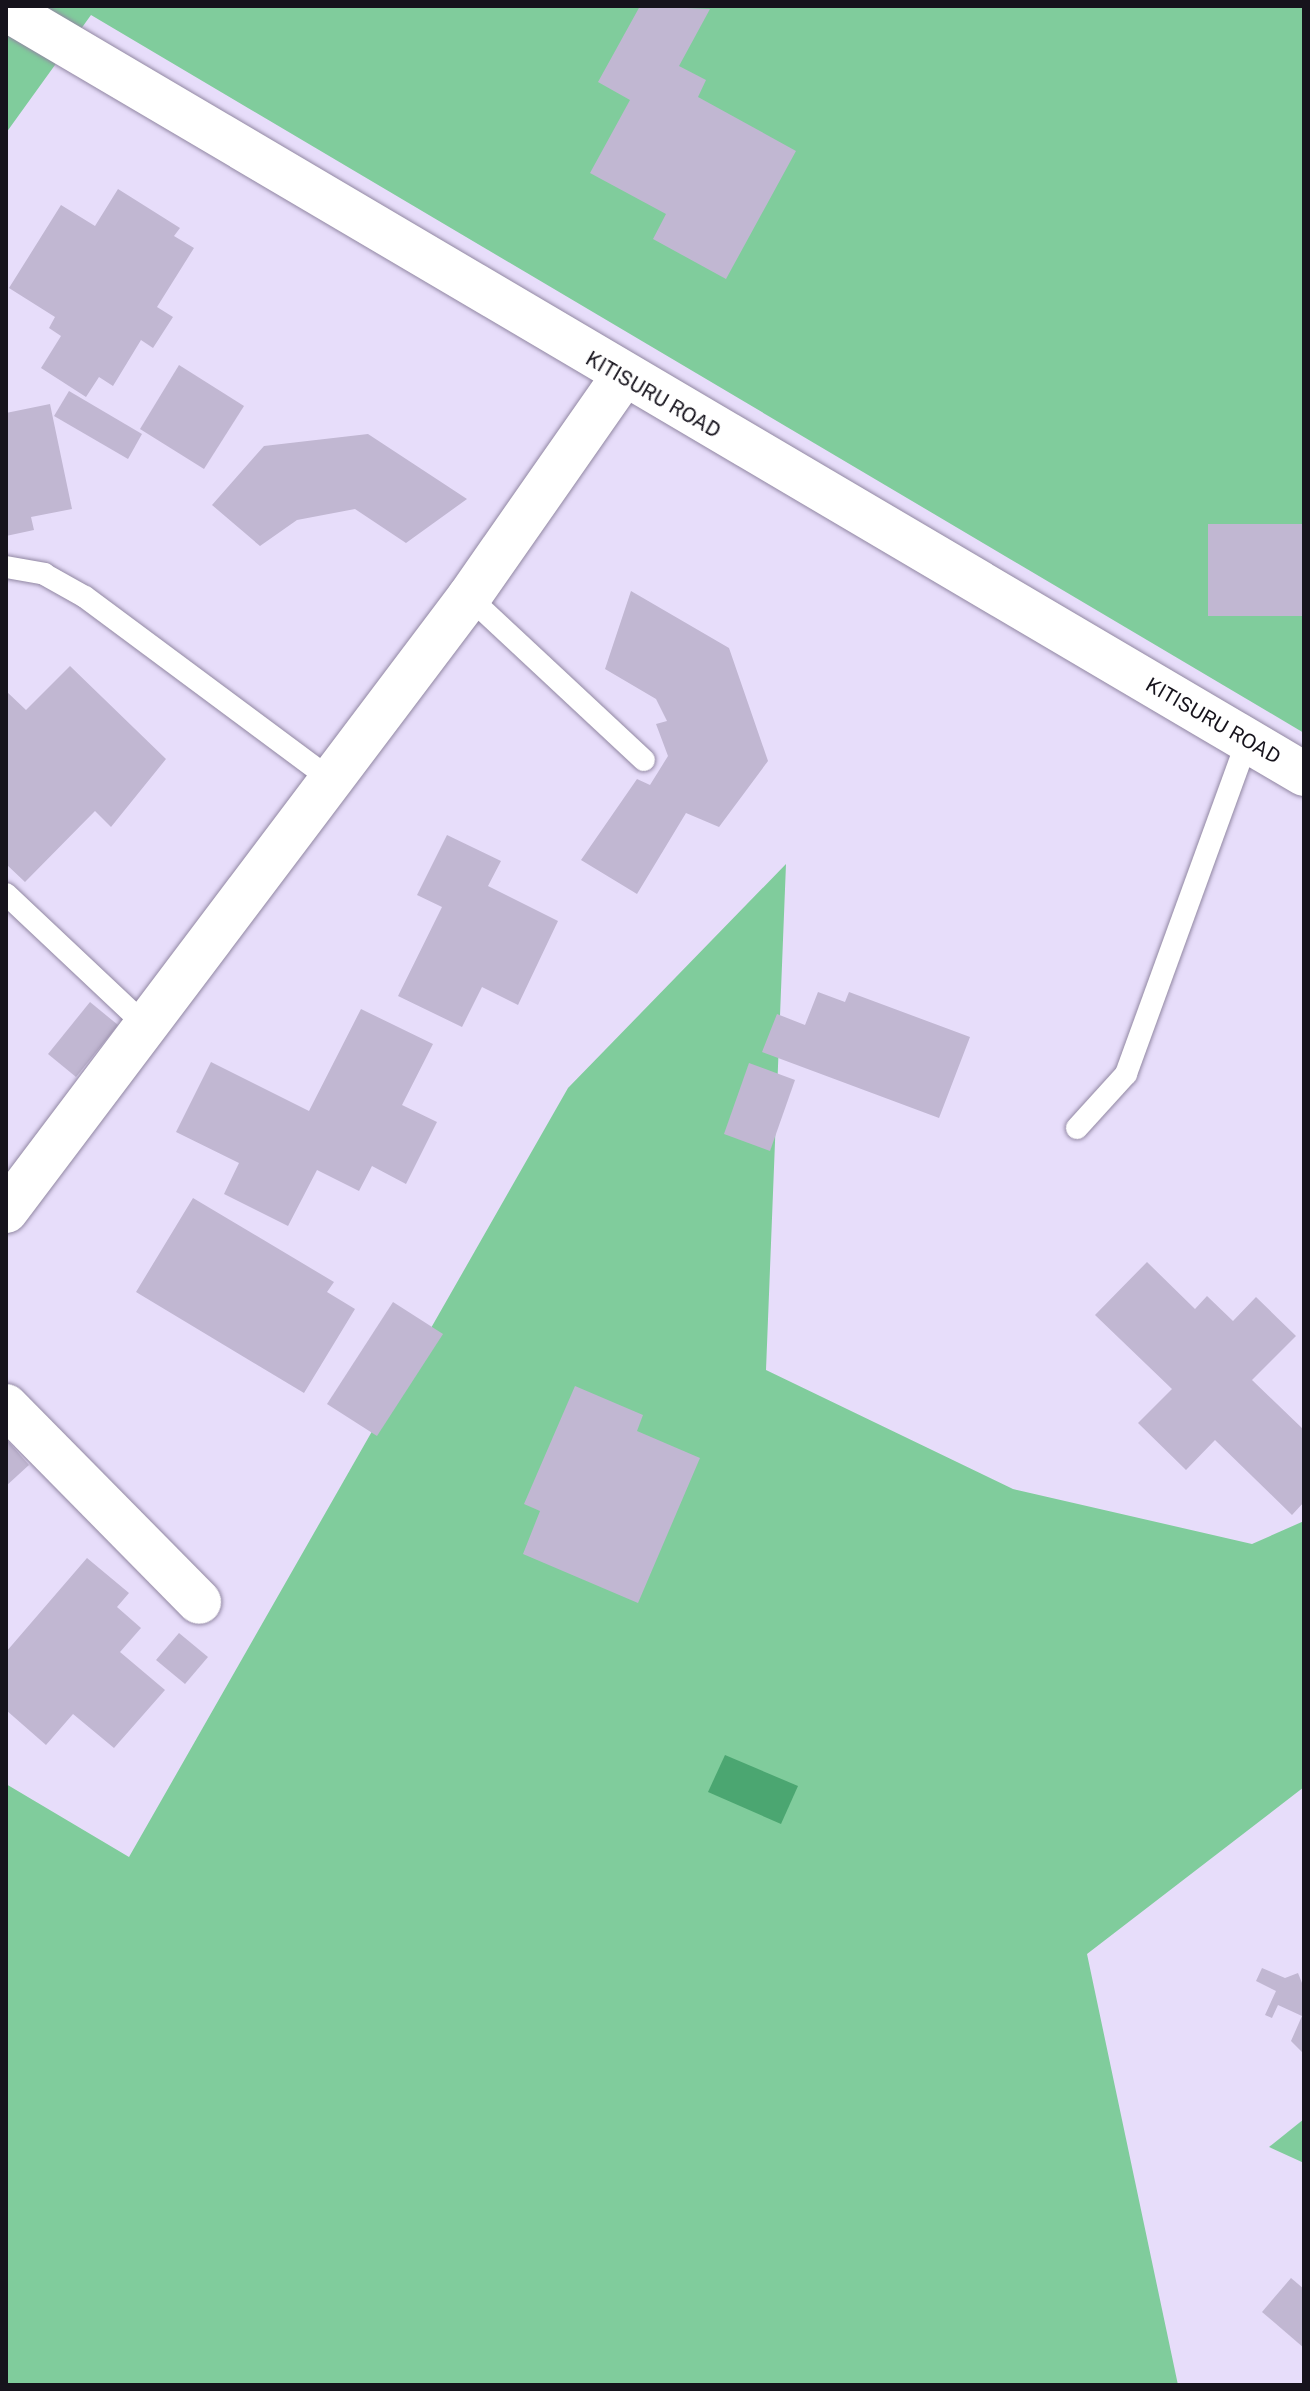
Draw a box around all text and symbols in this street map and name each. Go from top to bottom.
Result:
street label: KITISURU ROAD [581,347,725,443]
street label: KITISURU ROAD [1141,673,1285,769]

